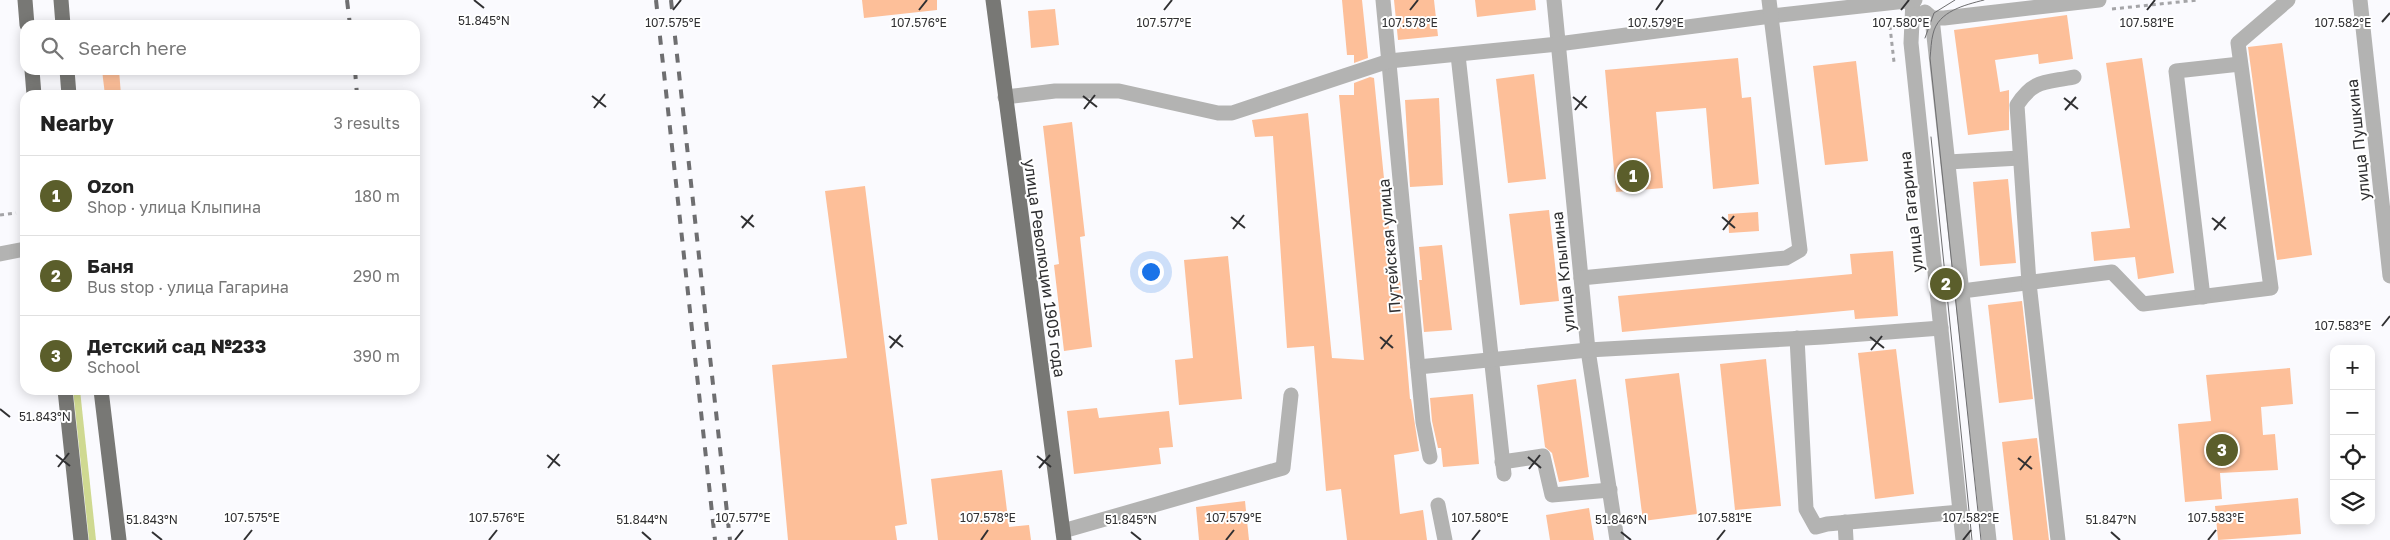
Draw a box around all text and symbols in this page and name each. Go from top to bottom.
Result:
text: 51.845°N [458,13,510,28]
text: 107.575°E [645,15,701,30]
text: 107.576°E [891,15,947,30]
text: 107.577°E [1137,15,1191,30]
text: 107.578°E [1382,15,1438,30]
text: 107.579°E [1628,15,1684,30]
text: 107.580°E [1873,15,1929,30]
text: 107.581°E [2120,15,2174,30]
text: 107.582°E [2315,15,2371,30]
search box [20,20,420,75]
icon: search [38,34,66,62]
text: Search here [78,36,187,59]
street label: улица Пушкина [2342,78,2374,202]
text: Nearby [40,110,114,136]
text: 3 results [333,113,400,133]
street label: улица Гагарина [1895,150,1927,274]
pin: 1 [1617,157,1649,195]
street label: улица Революции 1905 года [1020,158,1070,378]
text: Ozon [87,174,134,197]
street label: Путейская улица [1373,178,1405,314]
text: 1 [52,186,60,206]
text: 180 m [354,186,400,206]
text: Shop · улица Клыпина [87,197,261,217]
street label: улица Клыпина [1547,210,1579,334]
text: Баня [87,254,134,277]
your location [1138,259,1164,285]
pin: 2 [1930,265,1962,303]
text: 2 [51,266,61,286]
text: 290 m [353,266,400,286]
text: Bus stop · улица Гагарина [87,277,289,297]
text: 107.583°E [2315,318,2371,333]
text: Детский сад №233 [87,334,266,357]
map controls [2330,345,2375,525]
button: + [2330,345,2375,390]
text: 3 [51,346,61,366]
text: 390 m [353,346,400,366]
text: School [87,357,140,377]
button: − [2330,390,2375,435]
text: 51.843°N [19,409,71,424]
pin: 3 [2206,431,2238,469]
button: locate [2330,435,2375,480]
button: layers [2330,480,2375,525]
text: 107.575°E [224,510,280,525]
text: 107.576°E [469,510,525,525]
text: 107.577°E [716,510,770,525]
text: 107.578°E [960,510,1016,525]
text: 107.579°E [1206,510,1262,525]
text: 107.580°E [1452,510,1508,525]
text: 107.581°E [1698,510,1752,525]
text: 107.582°E [1943,510,1999,525]
text: 107.583°E [2188,510,2244,525]
text: 51.843°N [126,512,178,527]
text: 51.844°N [616,512,668,527]
text: 51.845°N [1105,512,1157,527]
text: 51.846°N [1595,512,1647,527]
text: 51.847°N [2085,512,2137,527]

